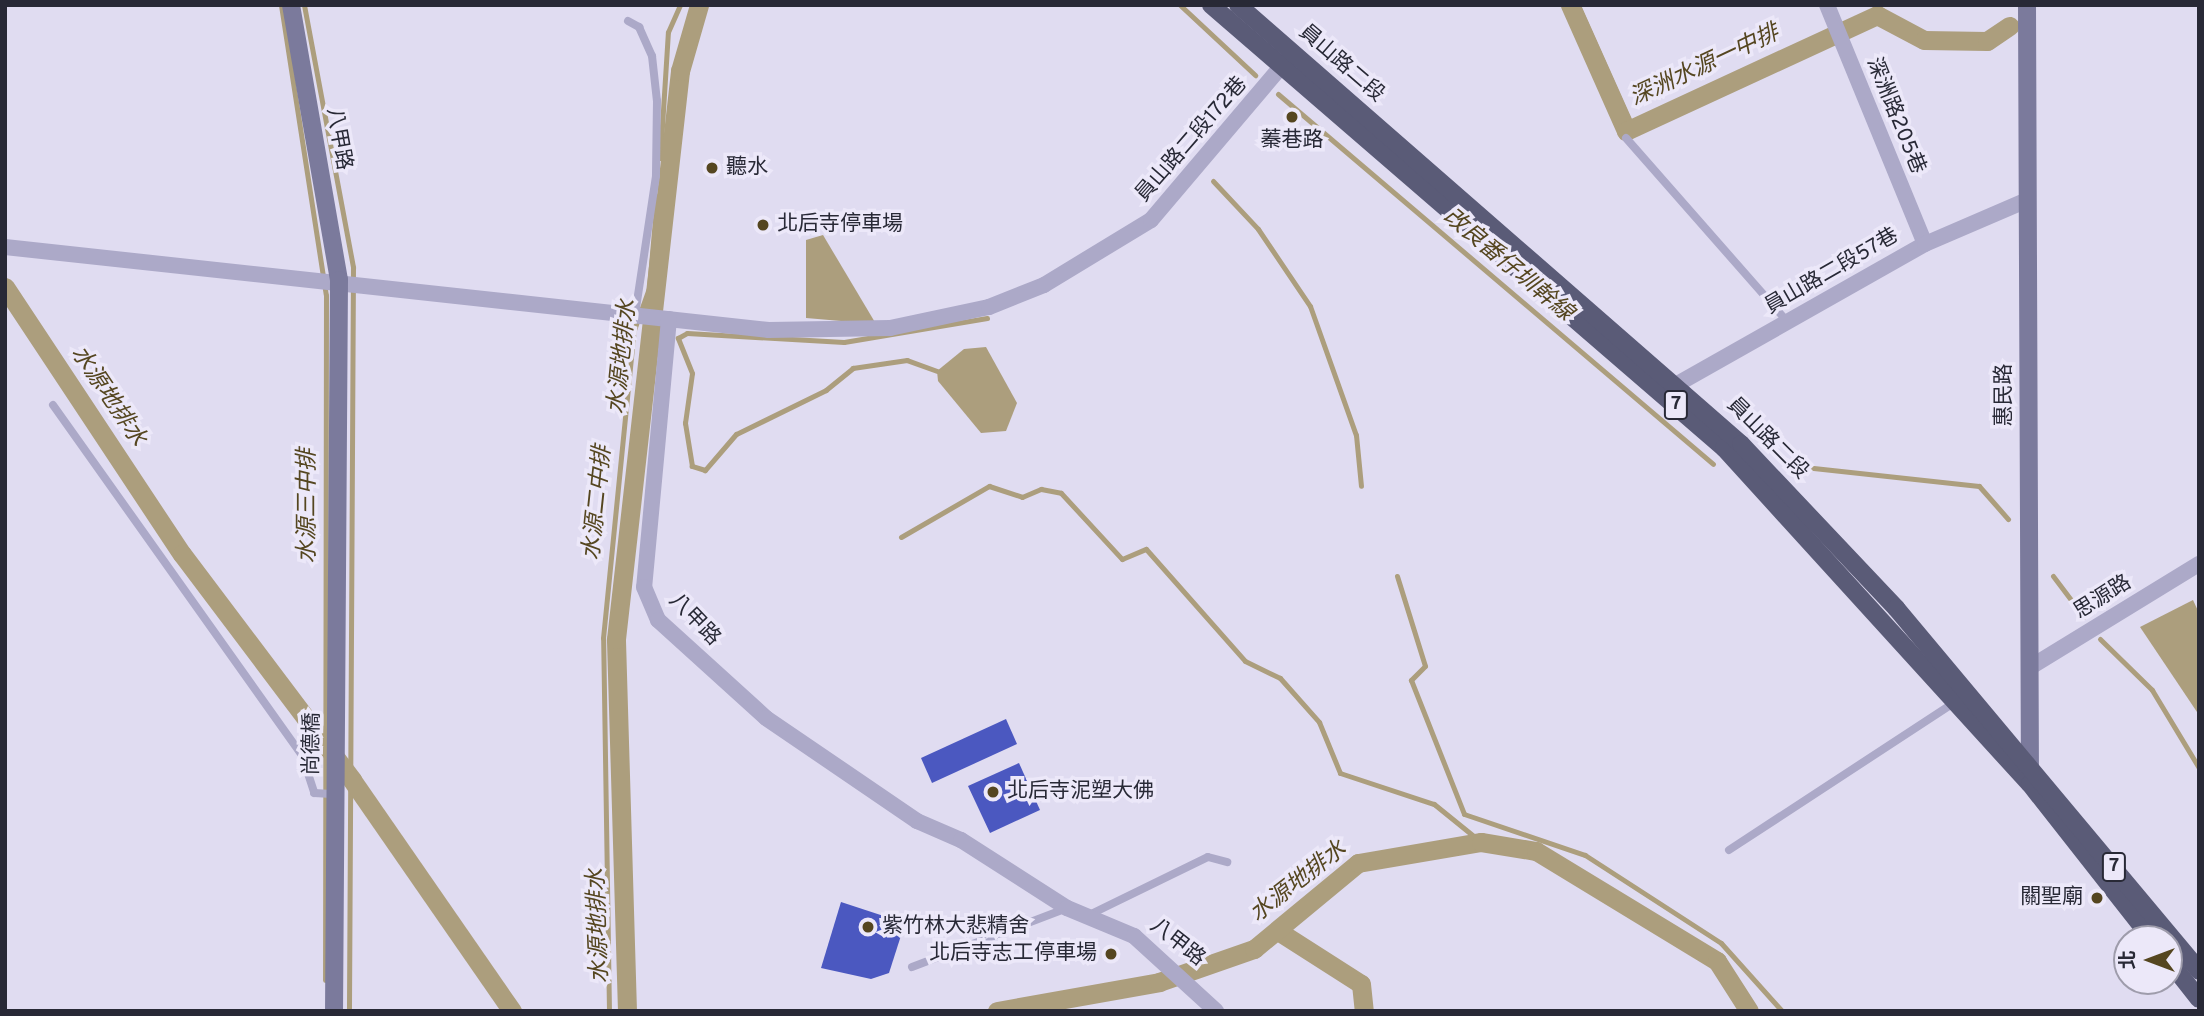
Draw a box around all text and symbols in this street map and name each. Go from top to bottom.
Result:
street label: 員山路二段 [1293,20,1389,108]
water label: 深洲水源一中排 [1626,20,1784,114]
street label: 深洲路205巷 [1860,54,1930,178]
street label: 員山路二段172巷 [1131,72,1253,208]
street label: 八甲路 [320,106,356,172]
marker: 蓁巷路 [1284,109,1300,125]
place label: 蓁巷路 [1261,128,1323,154]
place label: 聽水 [726,155,768,181]
marker: 聽水 [704,160,720,176]
water label: 改良番仔圳幹線 [1436,204,1578,328]
place label: 北后寺停車場 [777,212,903,238]
marker: 北后寺停車場 [755,217,771,233]
street label: 員山路二段57巷 [1761,224,1903,320]
water label: 水源地排水 [604,298,644,416]
water label: 水源地排水 [63,342,151,452]
street label: 惠民路 [1992,364,2018,426]
road number: 7 [1664,390,1688,420]
street label: 員山路二段 [1721,393,1813,485]
water label: 水源二中排 [579,444,619,562]
water label: 水源三中排 [295,449,323,563]
street label: 思源路 [2070,571,2136,625]
street label: 八甲路 [663,589,725,651]
street label: 尚德橋 [300,712,326,776]
place label: 北后寺泥塑大佛 [1007,779,1154,805]
marker: 北后寺泥塑大佛 [985,784,1001,800]
water label: 水源地排水 [1245,837,1353,929]
road number: 7 [2102,852,2126,882]
water label: 水源地排水 [584,868,616,984]
place label: 關聖廟 [2020,885,2083,911]
marker: 關聖廟 [2089,890,2105,906]
place label: 紫竹林大悲精舍 [882,914,1029,940]
street label: 八甲路 [1144,914,1210,972]
marker: 紫竹林大悲精舍 [860,919,876,935]
north arrow [2113,925,2183,995]
place label: 北后寺志工停車場 [929,941,1097,967]
marker: 北后寺志工停車場 [1103,946,1119,962]
text: 北 [2117,951,2141,970]

